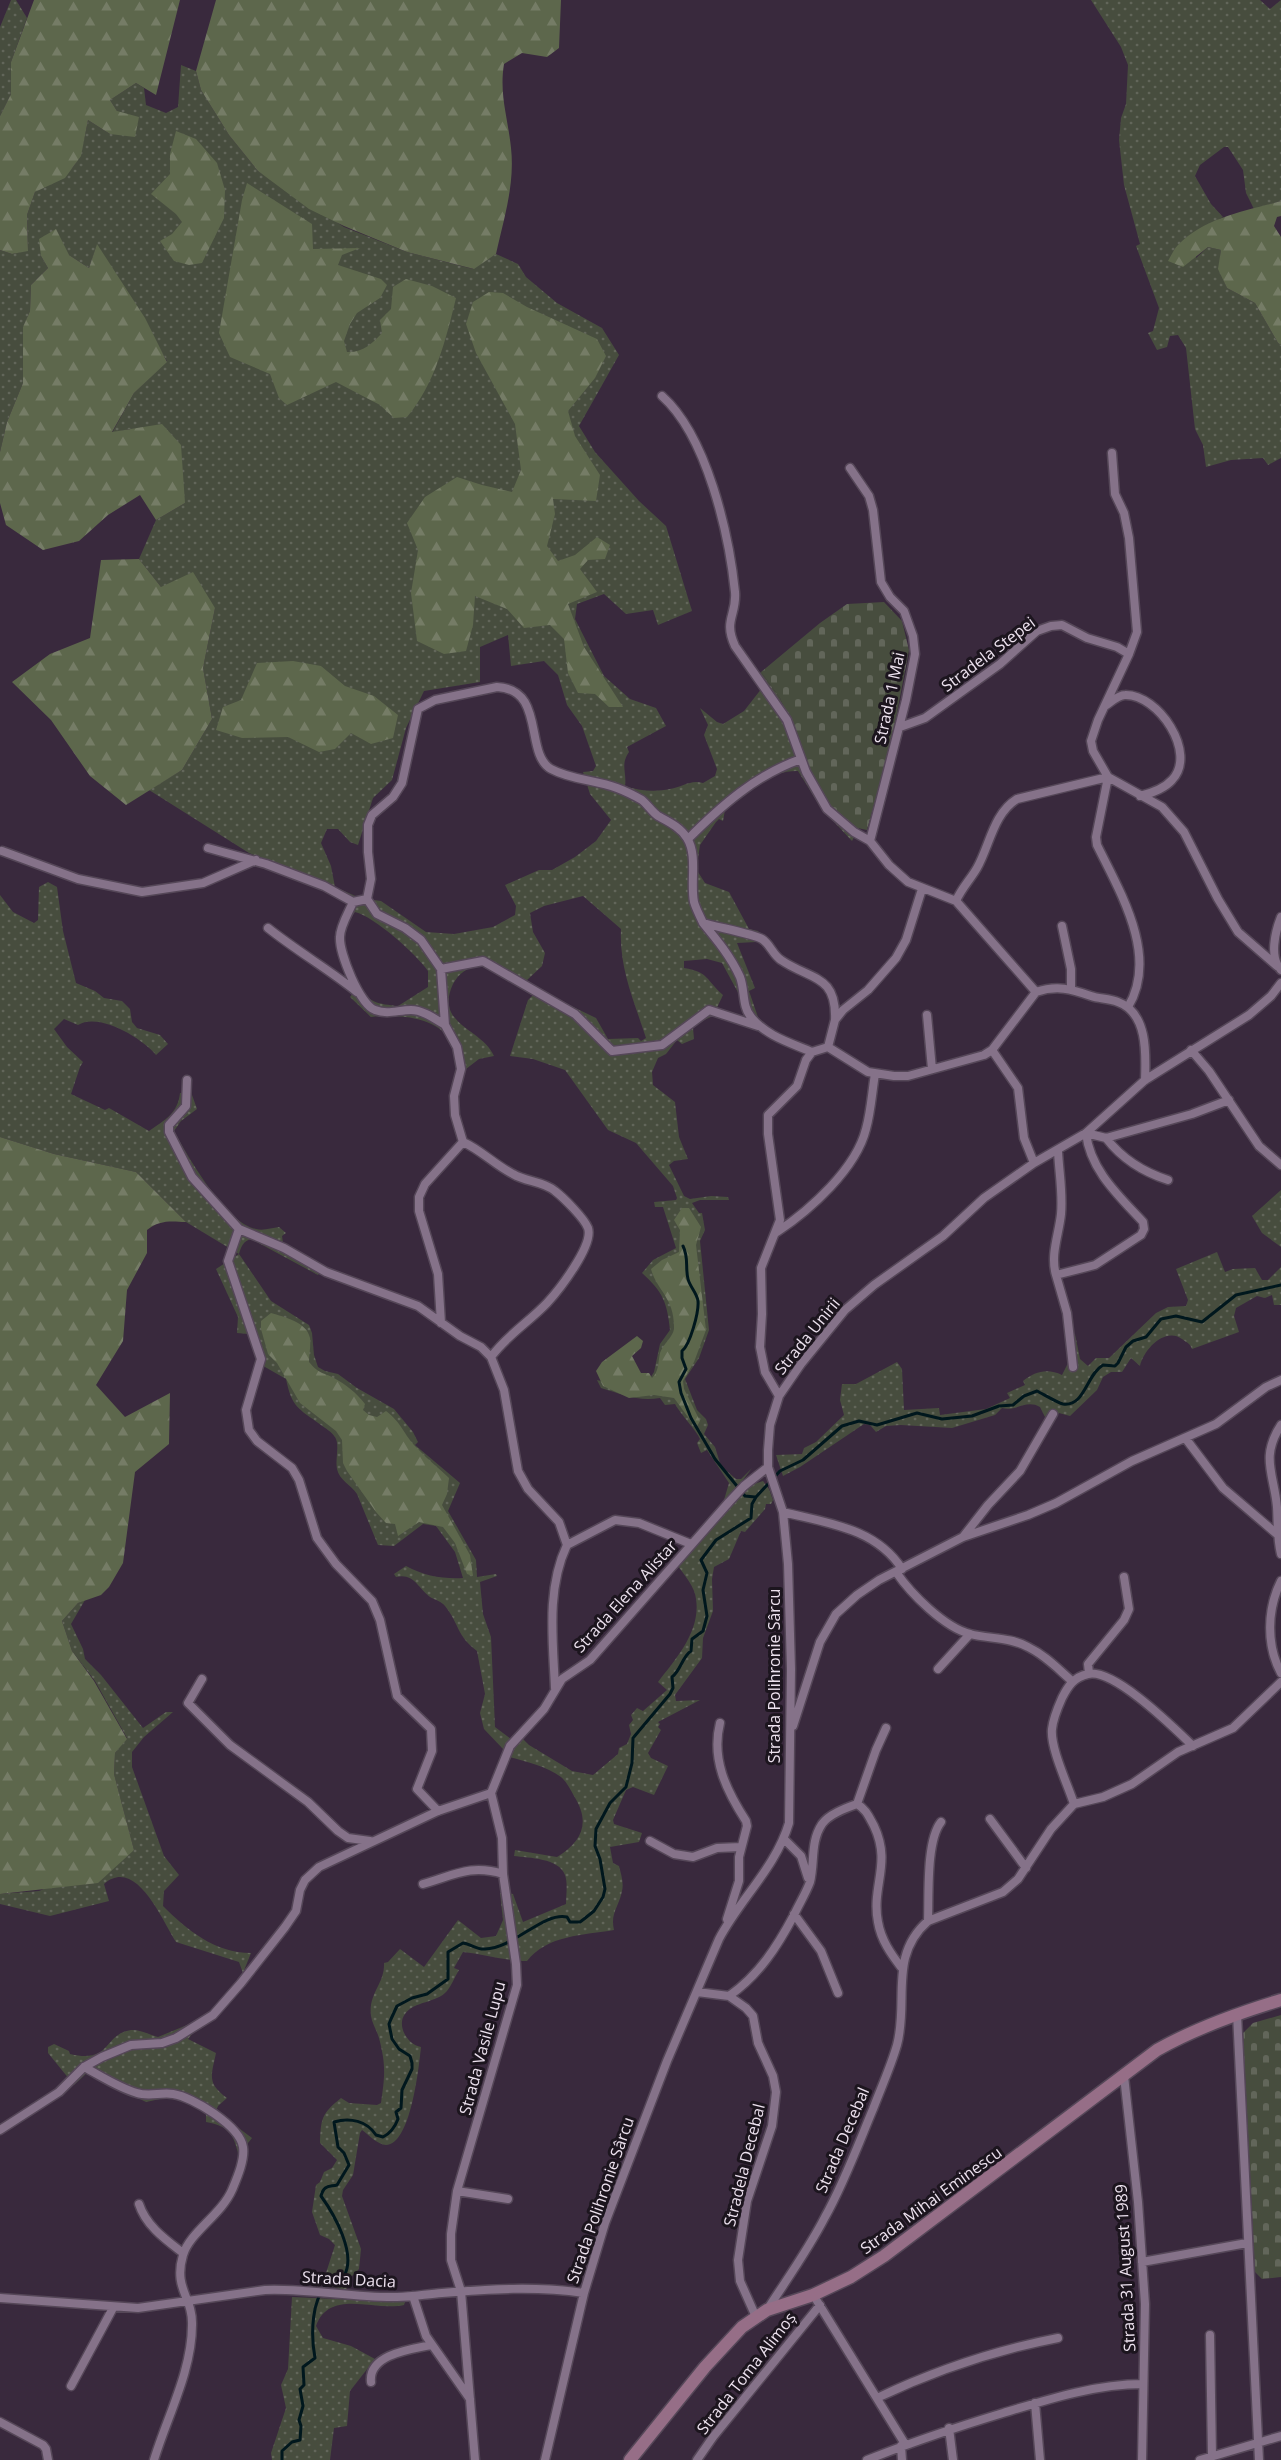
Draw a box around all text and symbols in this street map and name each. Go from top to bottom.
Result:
street label: Stradela Stepei [937,611,1039,697]
street label: Strada 1 Mai [869,650,909,746]
street label: Strada Unirii [769,1293,845,1379]
street label: Strada Elena Alistar [568,1535,682,1657]
street label: Strada Polihronie Sârcu [763,1589,785,1763]
street label: Strada Vasile Lupu [454,1979,510,2117]
street label: Strada Decebal [810,2084,874,2196]
street label: Stradela Decebal [718,2101,770,2229]
street label: Strada Polihronie Sârcu [561,2114,639,2286]
street label: Strada Mihai Eminescu [856,2141,1006,2259]
street label: Strada 31 August 1989 [1110,2184,1140,2352]
street label: Strada Dacia [302,2266,396,2292]
street label: Strada Toma Alimoș [691,2307,801,2439]

